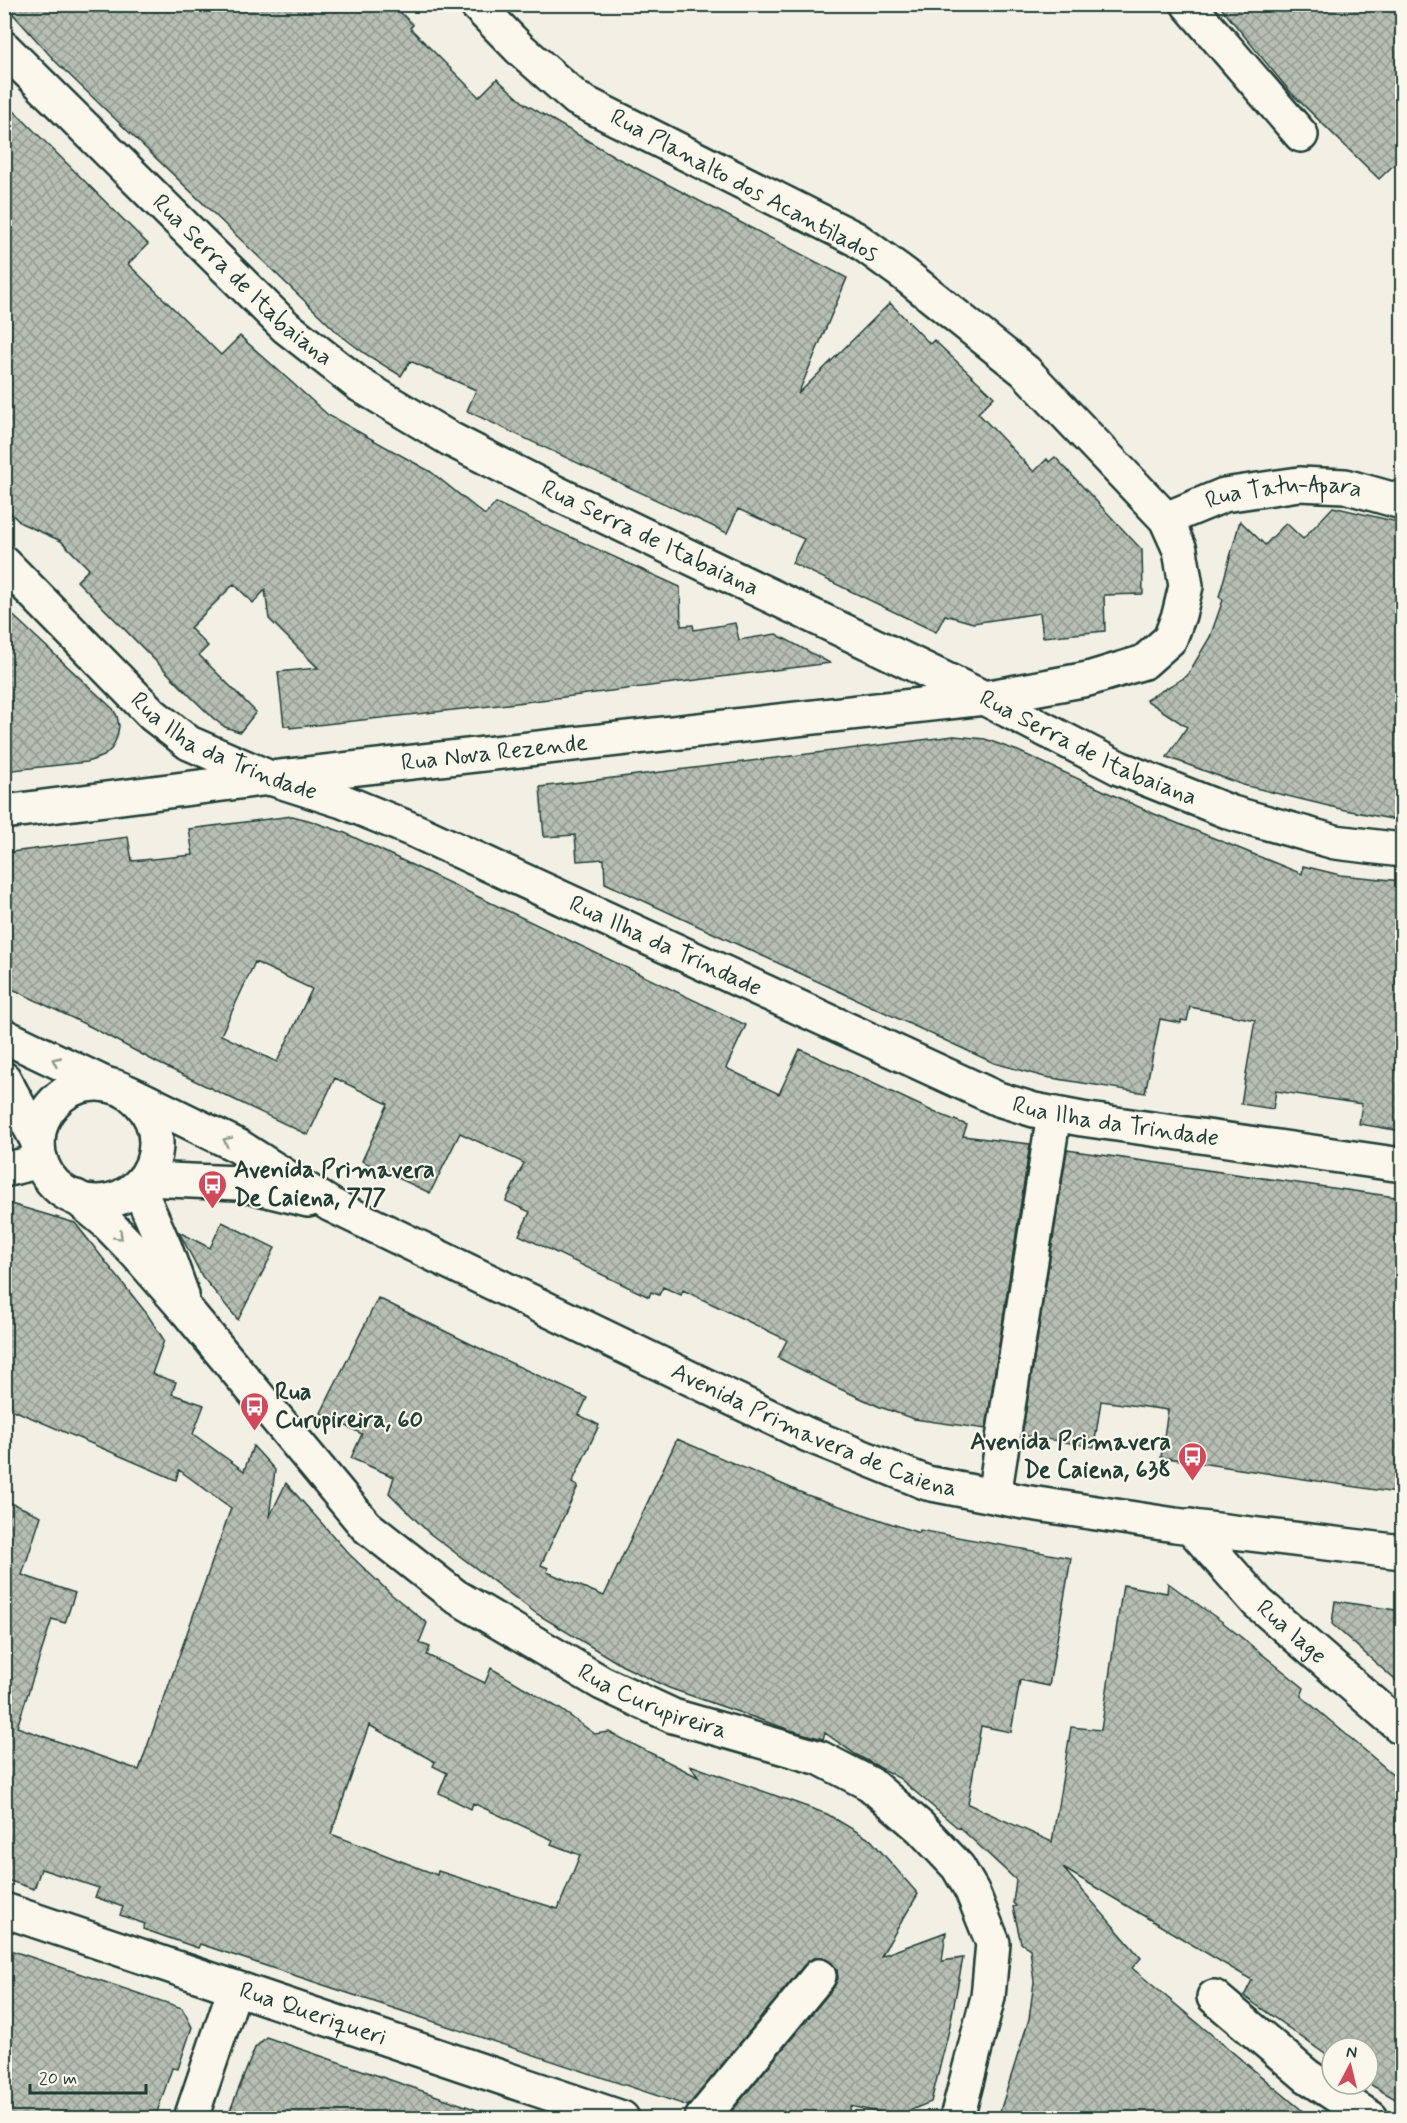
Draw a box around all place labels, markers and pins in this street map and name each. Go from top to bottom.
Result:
place label: Avenida Primavera De Caiena, 777 [234,1155,435,1214]
bus stop icon: Avenida Primavera De Caiena, 777 [197,1168,229,1210]
place label: Rua Curupireira, 60 [275,1377,423,1436]
bus stop icon: Rua Curupireira, 60 [238,1390,270,1432]
place label: Avenida Primavera De Caiena, 638 [970,1427,1171,1486]
bus stop icon: Avenida Primavera De Caiena, 638 [1176,1440,1208,1482]

